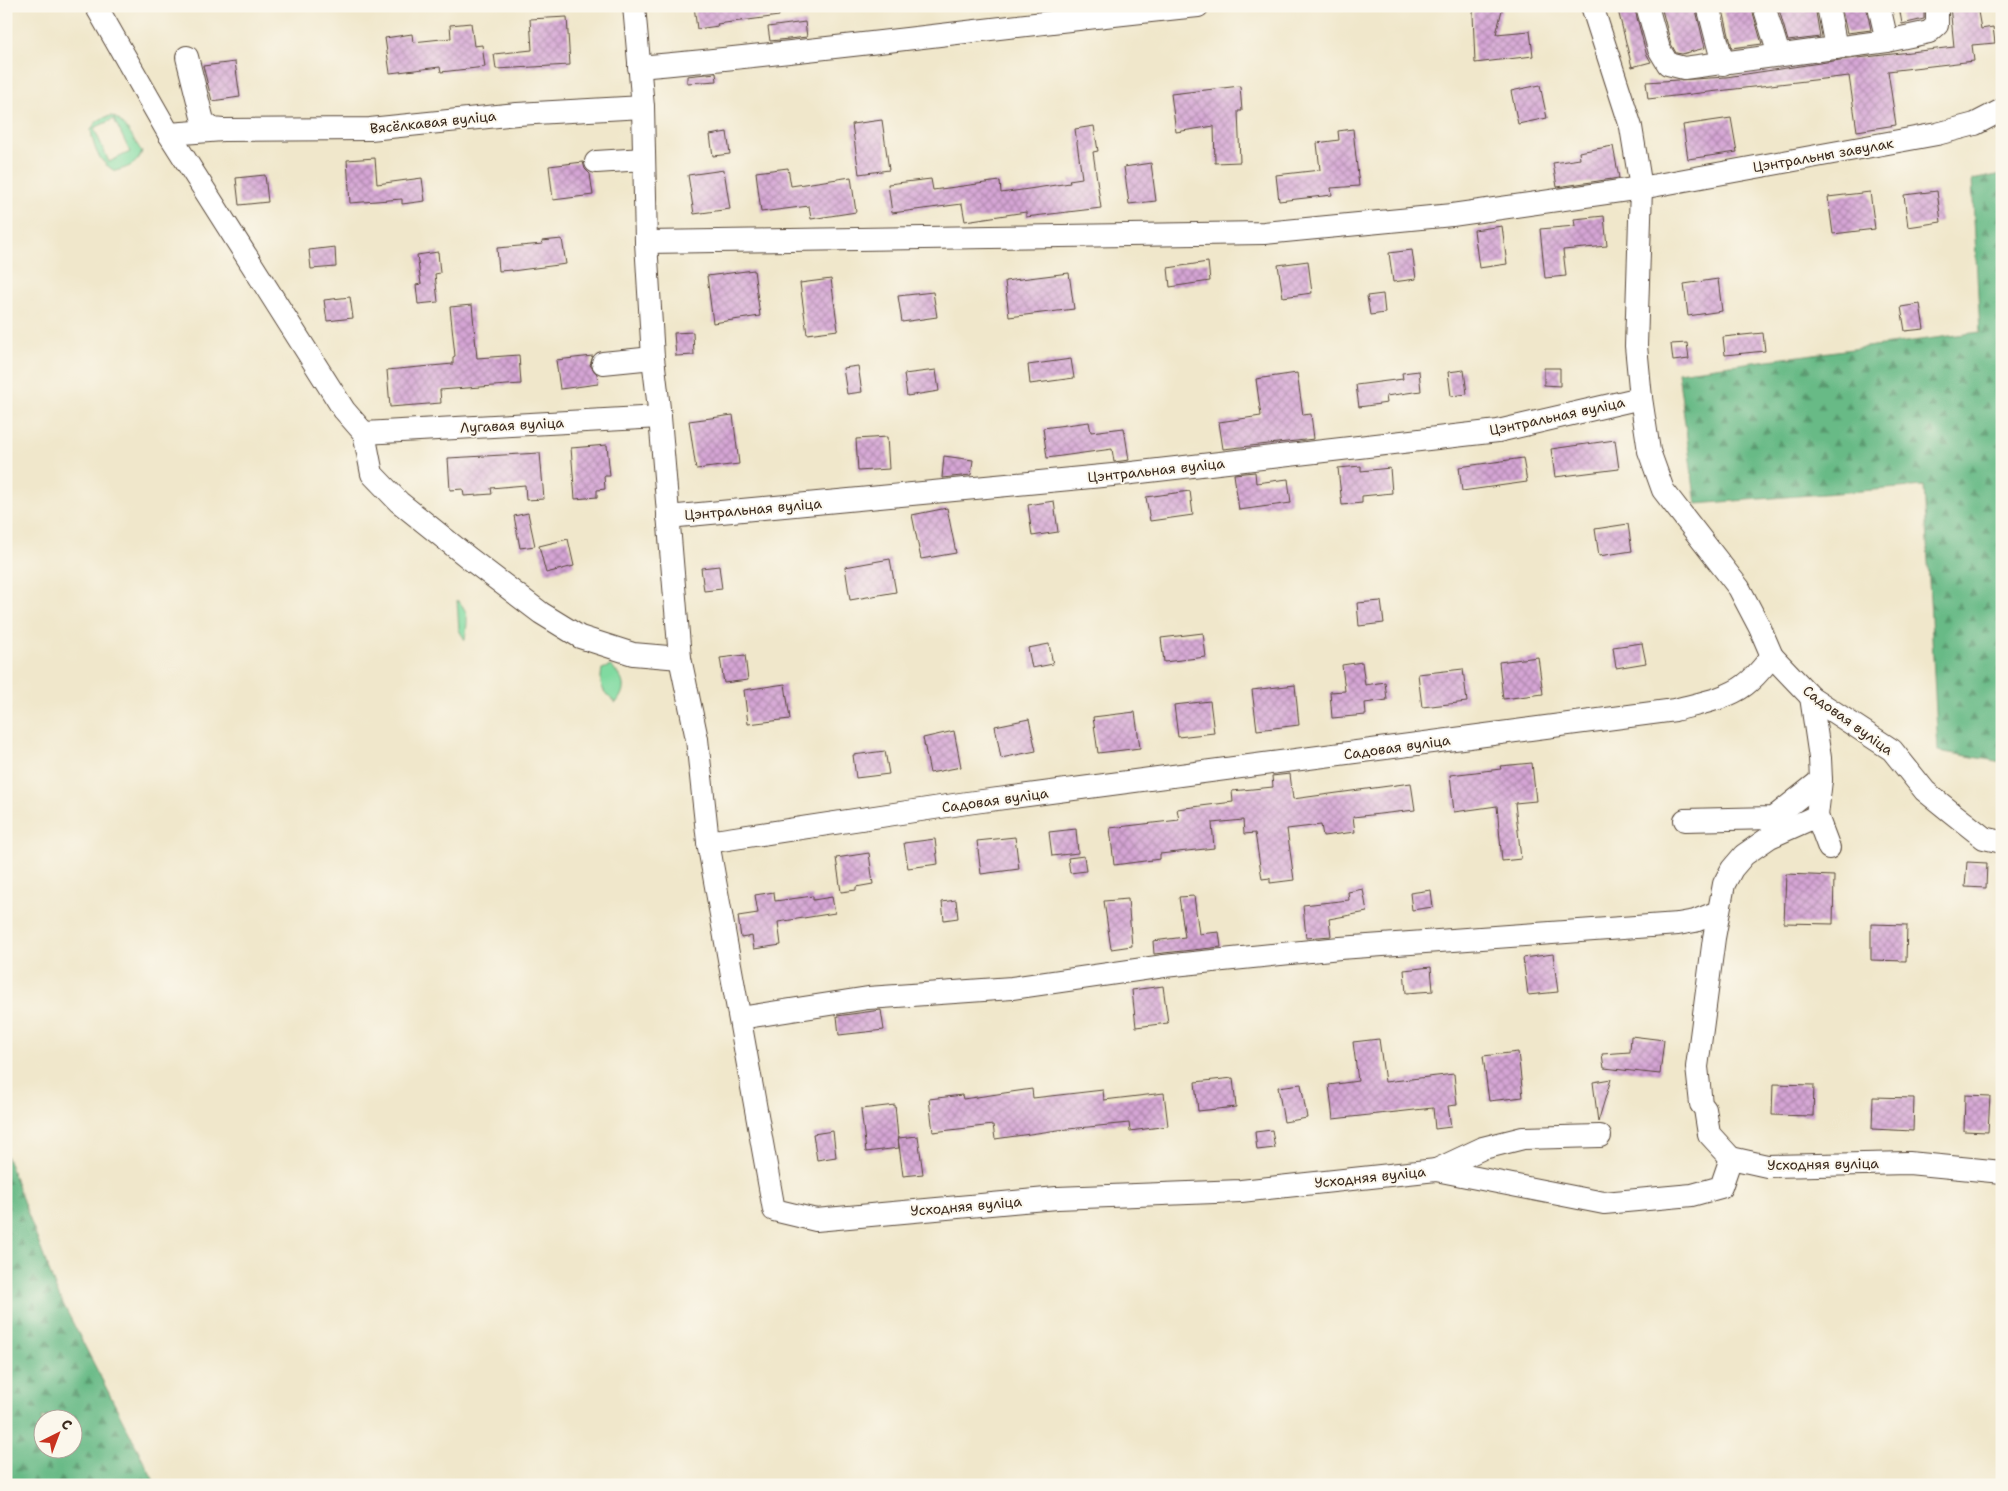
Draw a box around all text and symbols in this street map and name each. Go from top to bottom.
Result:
street label: Вясёлкавая вуліца [369,106,497,138]
street label: Цэнтральны завулак [1751,134,1895,176]
street label: Цэнтральная вуліца [1488,393,1627,439]
street label: Лугавая вуліца [460,413,565,437]
street label: Цэнтральная вуліца [1086,454,1226,486]
street label: Цэнтральная вуліца [684,494,823,524]
street label: Садовая вуліца [1799,681,1897,759]
street label: Садовая вуліца [1343,731,1452,763]
street label: Садовая вуліца [941,784,1050,816]
street label: Усходняя вуліца [1767,1154,1879,1174]
street label: Усходняя вуліца [1313,1162,1427,1192]
street label: Усходняя вуліца [909,1192,1023,1220]
north arrow [32,1408,82,1458]
text: С [57,1415,76,1434]

